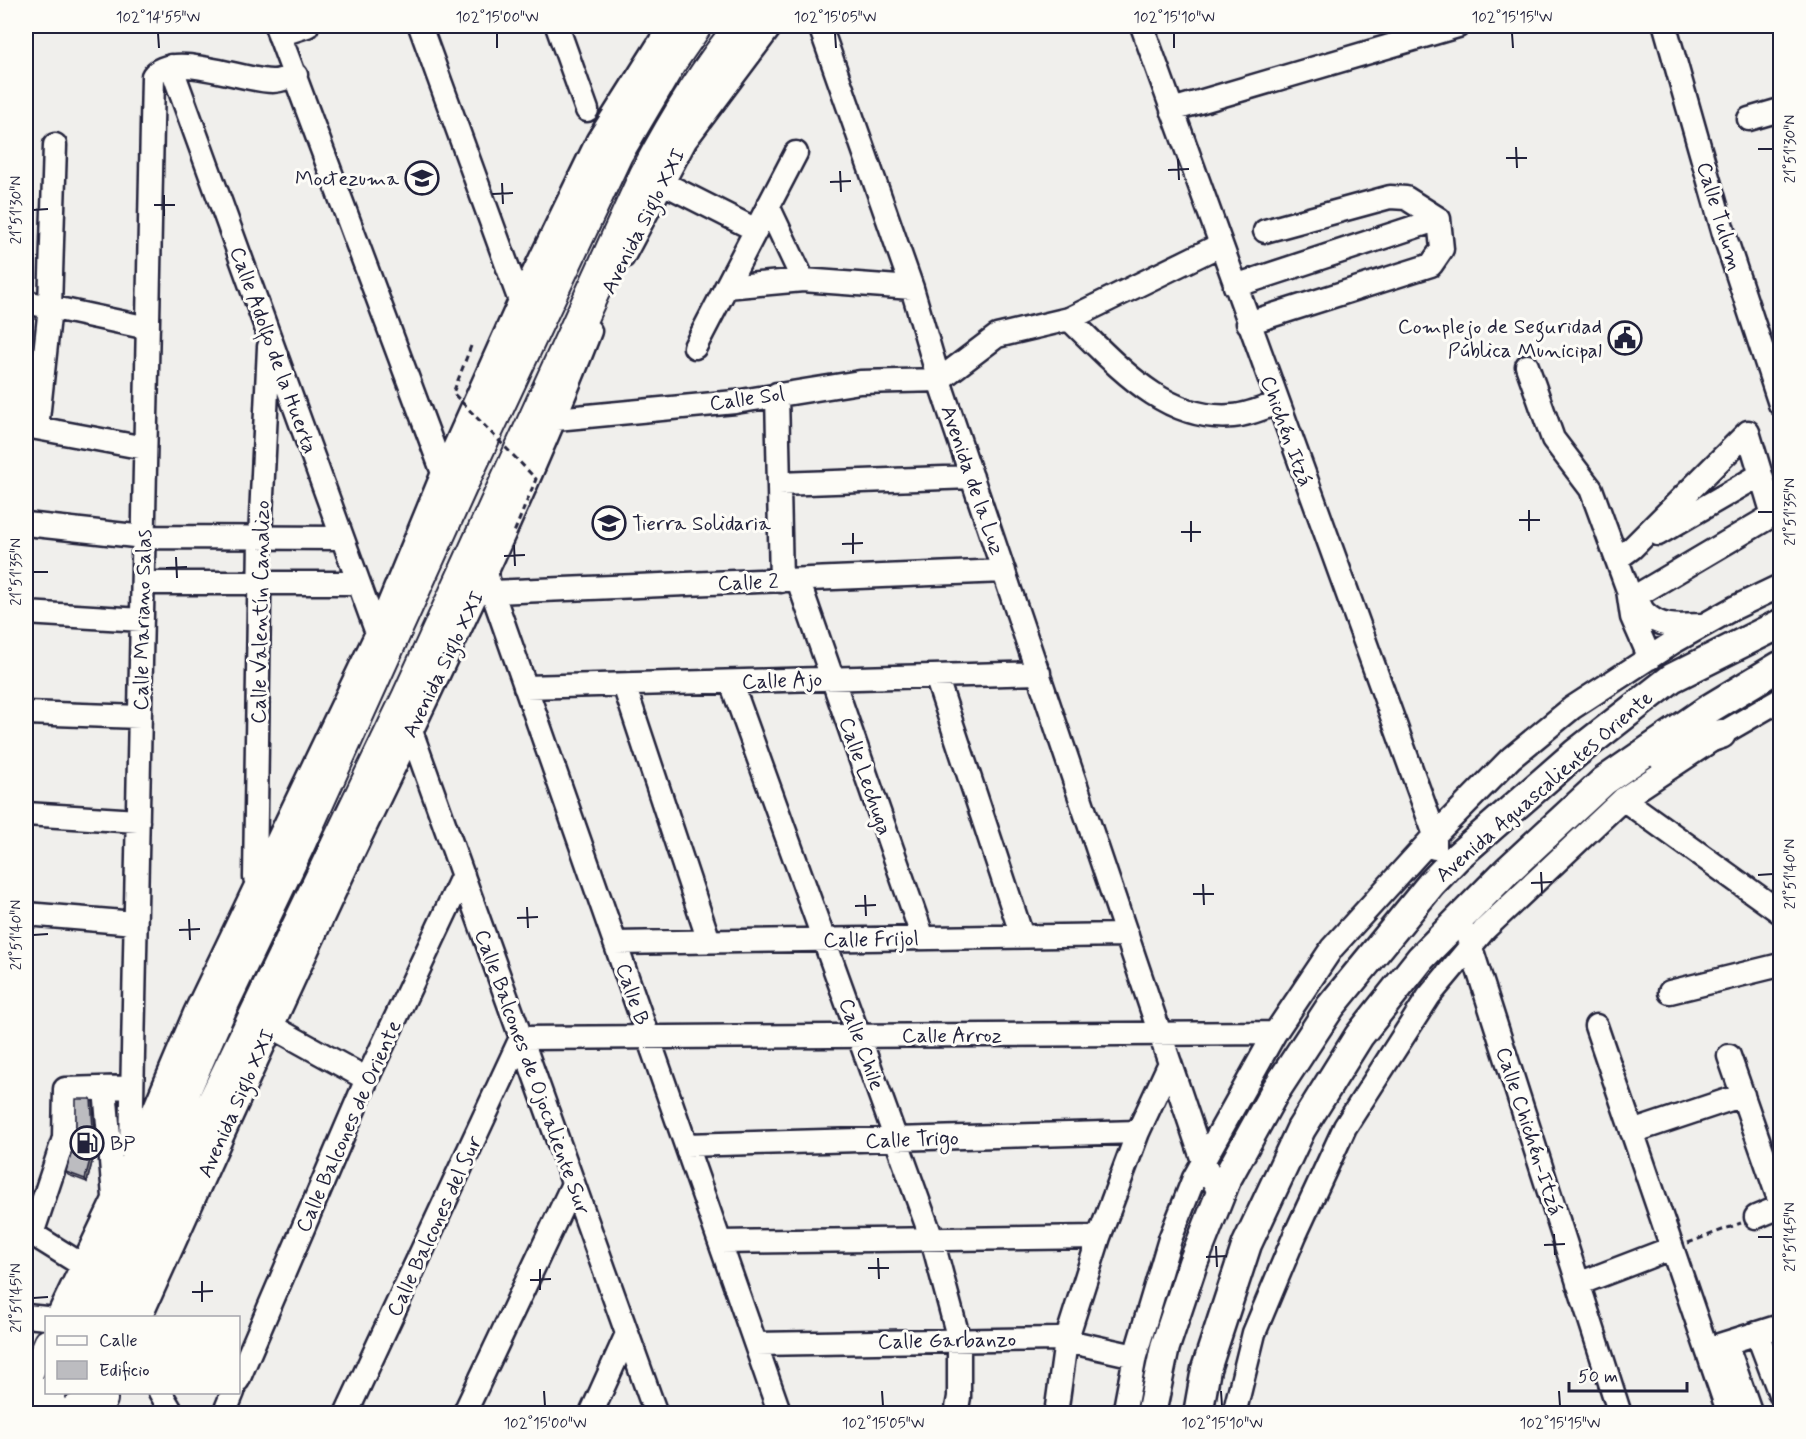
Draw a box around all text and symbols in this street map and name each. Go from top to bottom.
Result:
text: 102°14'55"W [116,8,200,28]
text: 102°15'00"W [455,8,539,28]
text: 102°15'05"W [794,8,876,28]
text: 102°15'10"W [1133,8,1215,28]
text: 102°15'15"W [1472,8,1552,28]
text: 21°51'30"N [1781,115,1801,183]
street label: Avenida Siglo XXI [595,144,694,300]
street label: Calle Tulum [1689,159,1749,274]
school or university icon: Moctezuma [404,160,440,196]
place label: Moctezuma [295,165,399,193]
text: 21°51'30"N [7,176,27,244]
street label: Calle Adolfo de la Huerta [221,243,324,458]
place label: Complejo de Seguridad Pública Municipal [1398,313,1602,365]
public building icon: Complejo de Seguridad Pública Municipal [1607,320,1643,356]
street label: Chichén Itzá [1253,372,1319,491]
street label: Calle Sol [708,380,787,418]
street label: Avenida de la Luz [933,402,1011,559]
text: 21°51'35"N [1781,478,1801,546]
street label: Calle Valentín Canalizo [245,500,277,724]
school or university icon: Tierra Solidaria [591,505,627,541]
place label: Tierra Solidaria [632,510,771,538]
street label: Calle Mariano Salas [127,529,159,711]
text: 21°51'35"N [7,538,27,606]
street label: Calle 2 [717,568,779,598]
street label: Avenida Siglo XXI [396,586,493,743]
street label: Calle Ajo [741,666,823,696]
street label: Avenida Aguascalientes Oriente [1430,684,1660,889]
street label: Calle Lechuga [832,714,898,839]
text: 21°51'40"N [1781,839,1801,909]
text: 21°51'40"N [7,900,27,970]
street label: Calle Frijol [823,925,919,955]
street label: Calle Balcones de Ojocaliente Sur [467,926,597,1219]
street label: Calle B [608,959,656,1029]
street label: Calle Chile [831,994,891,1094]
street label: Calle Balcones de Oriente [289,1016,408,1237]
street label: Calle Arroz [902,1022,1002,1050]
street label: Avenida Siglo XXI [192,1025,284,1183]
street label: Calle Chichén-Itzá [1489,1043,1569,1219]
street label: Calle Trigo [865,1124,959,1157]
fuel station icon: BP [69,1125,105,1161]
place label: BP [110,1130,135,1158]
street label: Calle Balcones del Sur [381,1131,489,1321]
text: 21°51'45"N [1781,1202,1801,1272]
text: 21°51'45"N [7,1263,27,1333]
legend [45,1316,240,1394]
street label: Calle Garbanzo [878,1326,1017,1356]
text: Calle [99,1329,138,1353]
scale bar [1569,1355,1688,1393]
text: Edificio [99,1359,150,1383]
text: 50 m [1578,1365,1618,1389]
text: 102°15'00"W [503,1414,587,1434]
text: 102°15'05"W [842,1414,924,1434]
text: 102°15'10"W [1181,1414,1263,1434]
text: 102°15'15"W [1520,1414,1600,1434]

